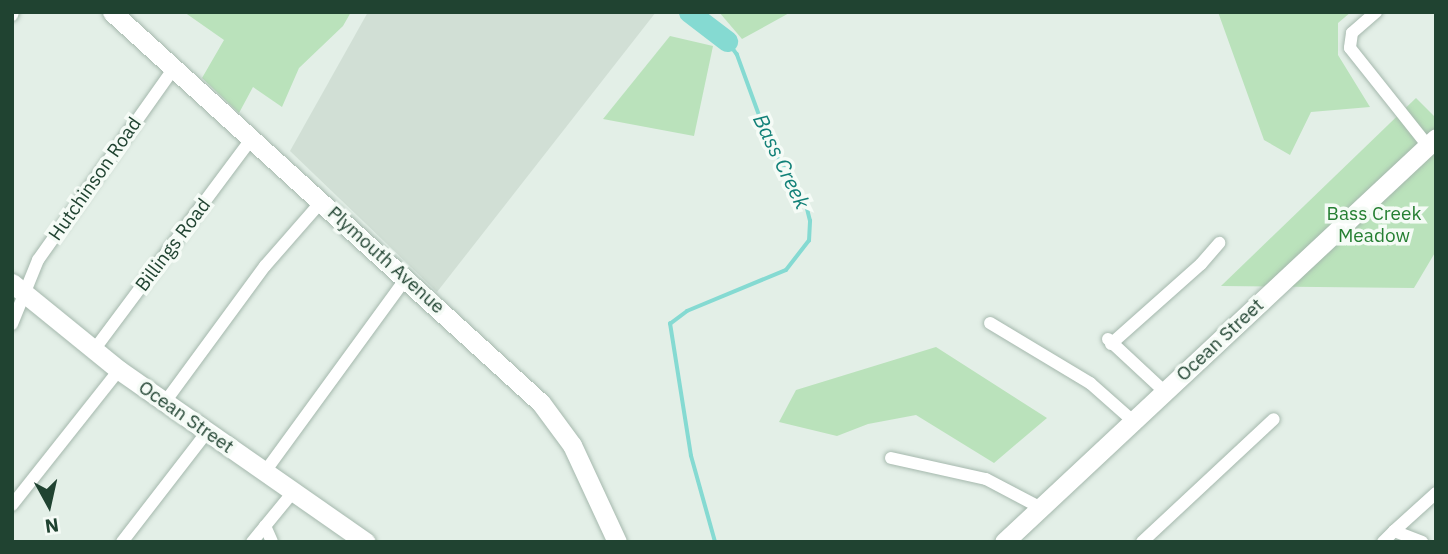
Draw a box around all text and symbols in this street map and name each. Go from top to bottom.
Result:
water label: Bass Creek [748,109,816,213]
street label: Hutchinson Road [44,113,146,245]
street label: Billings Road [131,194,215,296]
street label: Plymouth Avenue [323,202,449,318]
park label: Bass Creek Meadow [1327,203,1421,247]
street label: Ocean Street [1172,294,1268,386]
street label: Ocean Street [134,376,238,458]
north arrow [14,470,84,540]
text: N [43,513,60,539]

